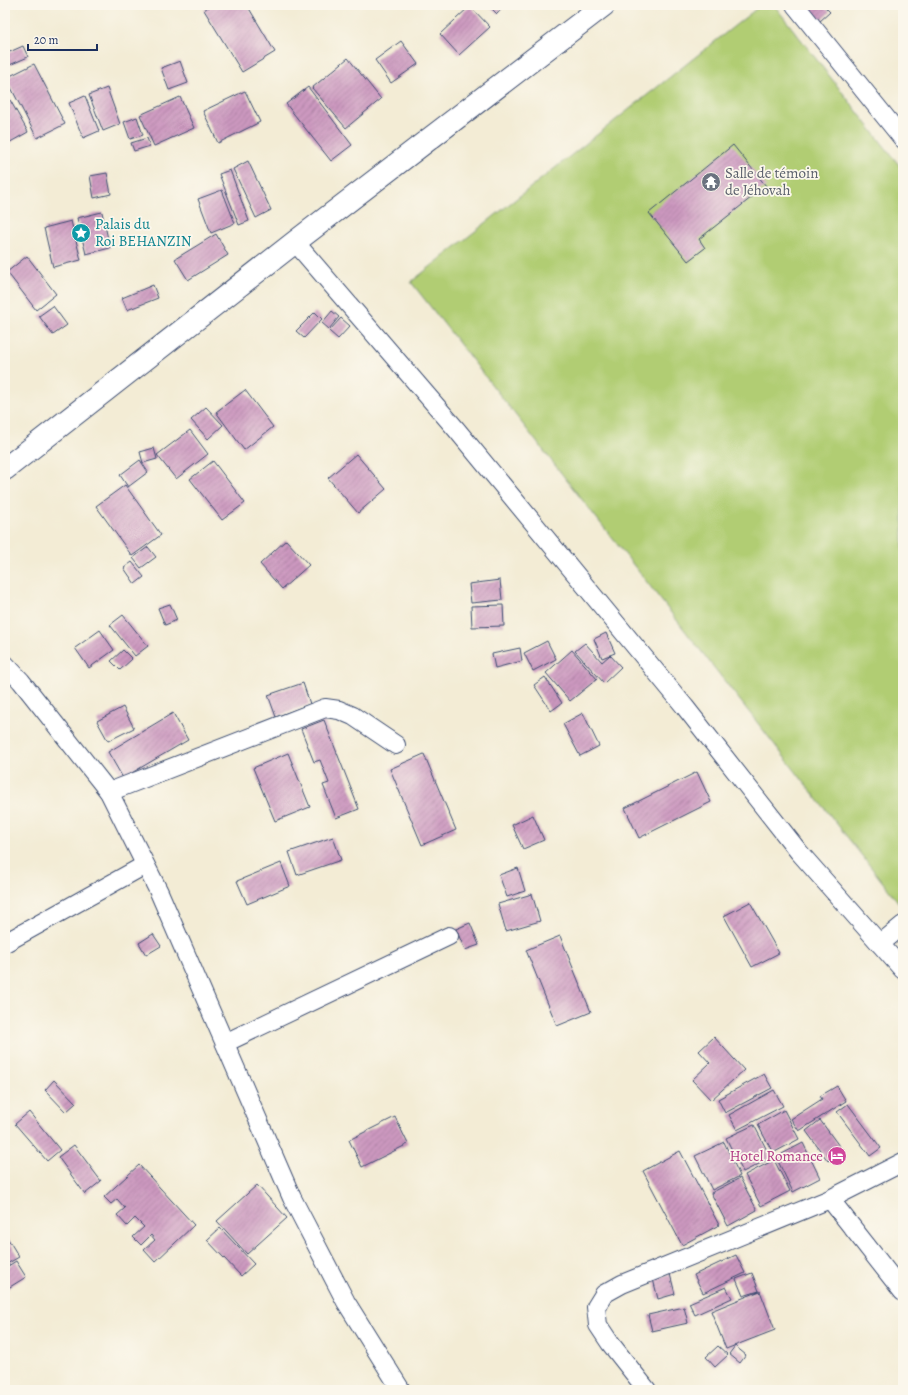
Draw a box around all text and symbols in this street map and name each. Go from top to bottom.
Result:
scale bar [28,26,97,52]
text: 20 m [34,32,58,48]
place label: Salle de témoin de Jéhovah [725,163,818,200]
temple icon: Salle de témoin de Jéhovah [700,171,722,193]
place label: Palais du Roi BEHANZIN [95,214,192,251]
place icon: Palais du Roi BEHANZIN [70,222,92,244]
hotel icon: Hotel Romance [826,1145,848,1167]
place label: Hotel Romance [729,1146,823,1166]

